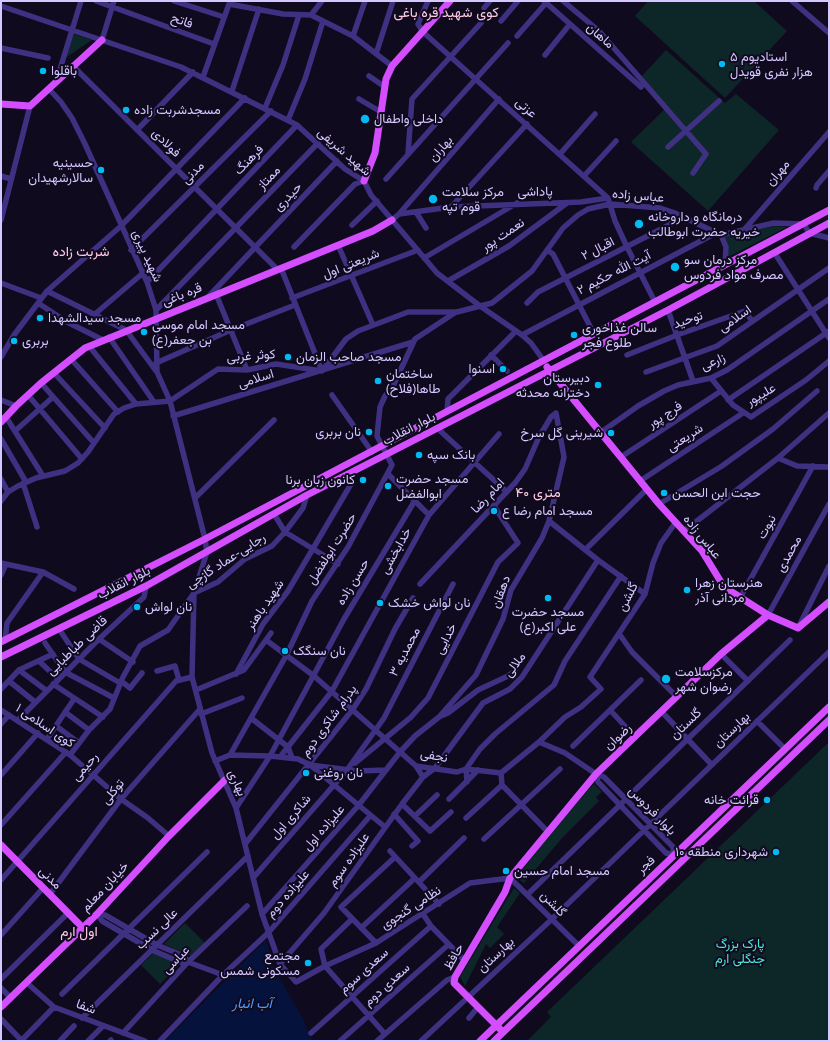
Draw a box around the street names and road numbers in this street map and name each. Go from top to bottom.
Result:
street label: فاتح [169,10,195,32]
street label: ماهان [583,20,617,52]
street label: عزتی [512,94,540,122]
street label: شهید شریفى [314,124,374,180]
street label: فولادی [148,125,184,161]
street label: بهاران [426,133,456,165]
street label: فرهنگ [231,142,267,178]
street label: مهران [763,157,793,189]
street label: مدنی [178,158,208,188]
street label: ممتاز [254,163,284,193]
street label: حیدری [271,179,305,215]
street label: پاداشی [517,184,553,200]
street label: عباس زاده [611,186,665,206]
street label: نعمت پور [478,215,528,255]
street label: شهید پیری [129,227,165,285]
street label: اقبال ۲ [579,234,617,264]
street label: شریعتی اول [320,245,382,283]
street label: آیت الله حکیم ۲ [574,248,654,298]
street label: قره باغی [160,280,204,310]
street label: اسلامی [715,302,755,336]
street label: توحید [671,308,705,332]
street label: کوثر غربی [226,347,276,365]
street label: زارعی [698,350,728,374]
street label: اسلامی [236,366,276,392]
street label: علیپور [743,380,779,410]
street label: فرج پور [645,398,685,432]
street label: بلوار انقلاب [380,409,438,449]
street label: شریعتی [664,421,706,455]
street label: امام رضا [468,475,508,517]
street label: حضرت ابولفضل [304,510,360,588]
street label: عباس زاده [679,512,725,562]
street label: نبوت [754,512,780,542]
street label: خدابخشی [377,525,415,577]
street label: رجایی-عماد گازچی [184,530,268,592]
street label: محمدی [773,533,805,575]
street label: حسن زاده [333,556,373,608]
street label: بلوار انقلاب [95,563,153,603]
street label: دهقان [488,573,514,611]
street label: شهید باهنر [242,577,288,633]
street label: گلشن [614,580,642,614]
street label: قاضی طباطبایی [43,613,111,679]
street label: خدایی [432,621,460,657]
street label: محمدیه ۳ [386,625,424,679]
street label: ملالی [501,650,529,680]
street label: پدرام شاکری دوم [298,682,360,760]
street label: کوی اسلامی ۱ [12,701,78,751]
street label: گلستان [667,705,705,743]
street label: بهارستان [711,709,753,751]
street label: رضوان [601,720,635,754]
street label: نجفی [419,746,449,766]
street label: رحیمی [68,749,102,785]
street label: بهاری [224,767,250,799]
street label: توکلی [98,776,128,808]
street label: بلوار فردوس [625,783,679,839]
street label: شاکری اول [267,791,315,843]
street label: علیزاده اول [300,802,348,854]
street label: علیزاده سوم [325,830,373,890]
street label: فجر [633,853,659,877]
street label: خیابان معلم [78,859,132,915]
street label: مدنی [35,863,65,893]
street label: علیزاده دوم [263,867,313,921]
street label: نظامی گنجوی [378,883,444,933]
street label: گلشن [537,888,569,920]
street label: عالی نسب [133,905,181,953]
street label: بهارستان [474,934,518,976]
street label: حافظ [440,941,468,973]
street label: عباسی [159,943,193,977]
street label: سعدی سوم [336,945,392,997]
street label: سعدی دوم [361,960,413,1010]
street label: شفا [74,996,98,1018]

